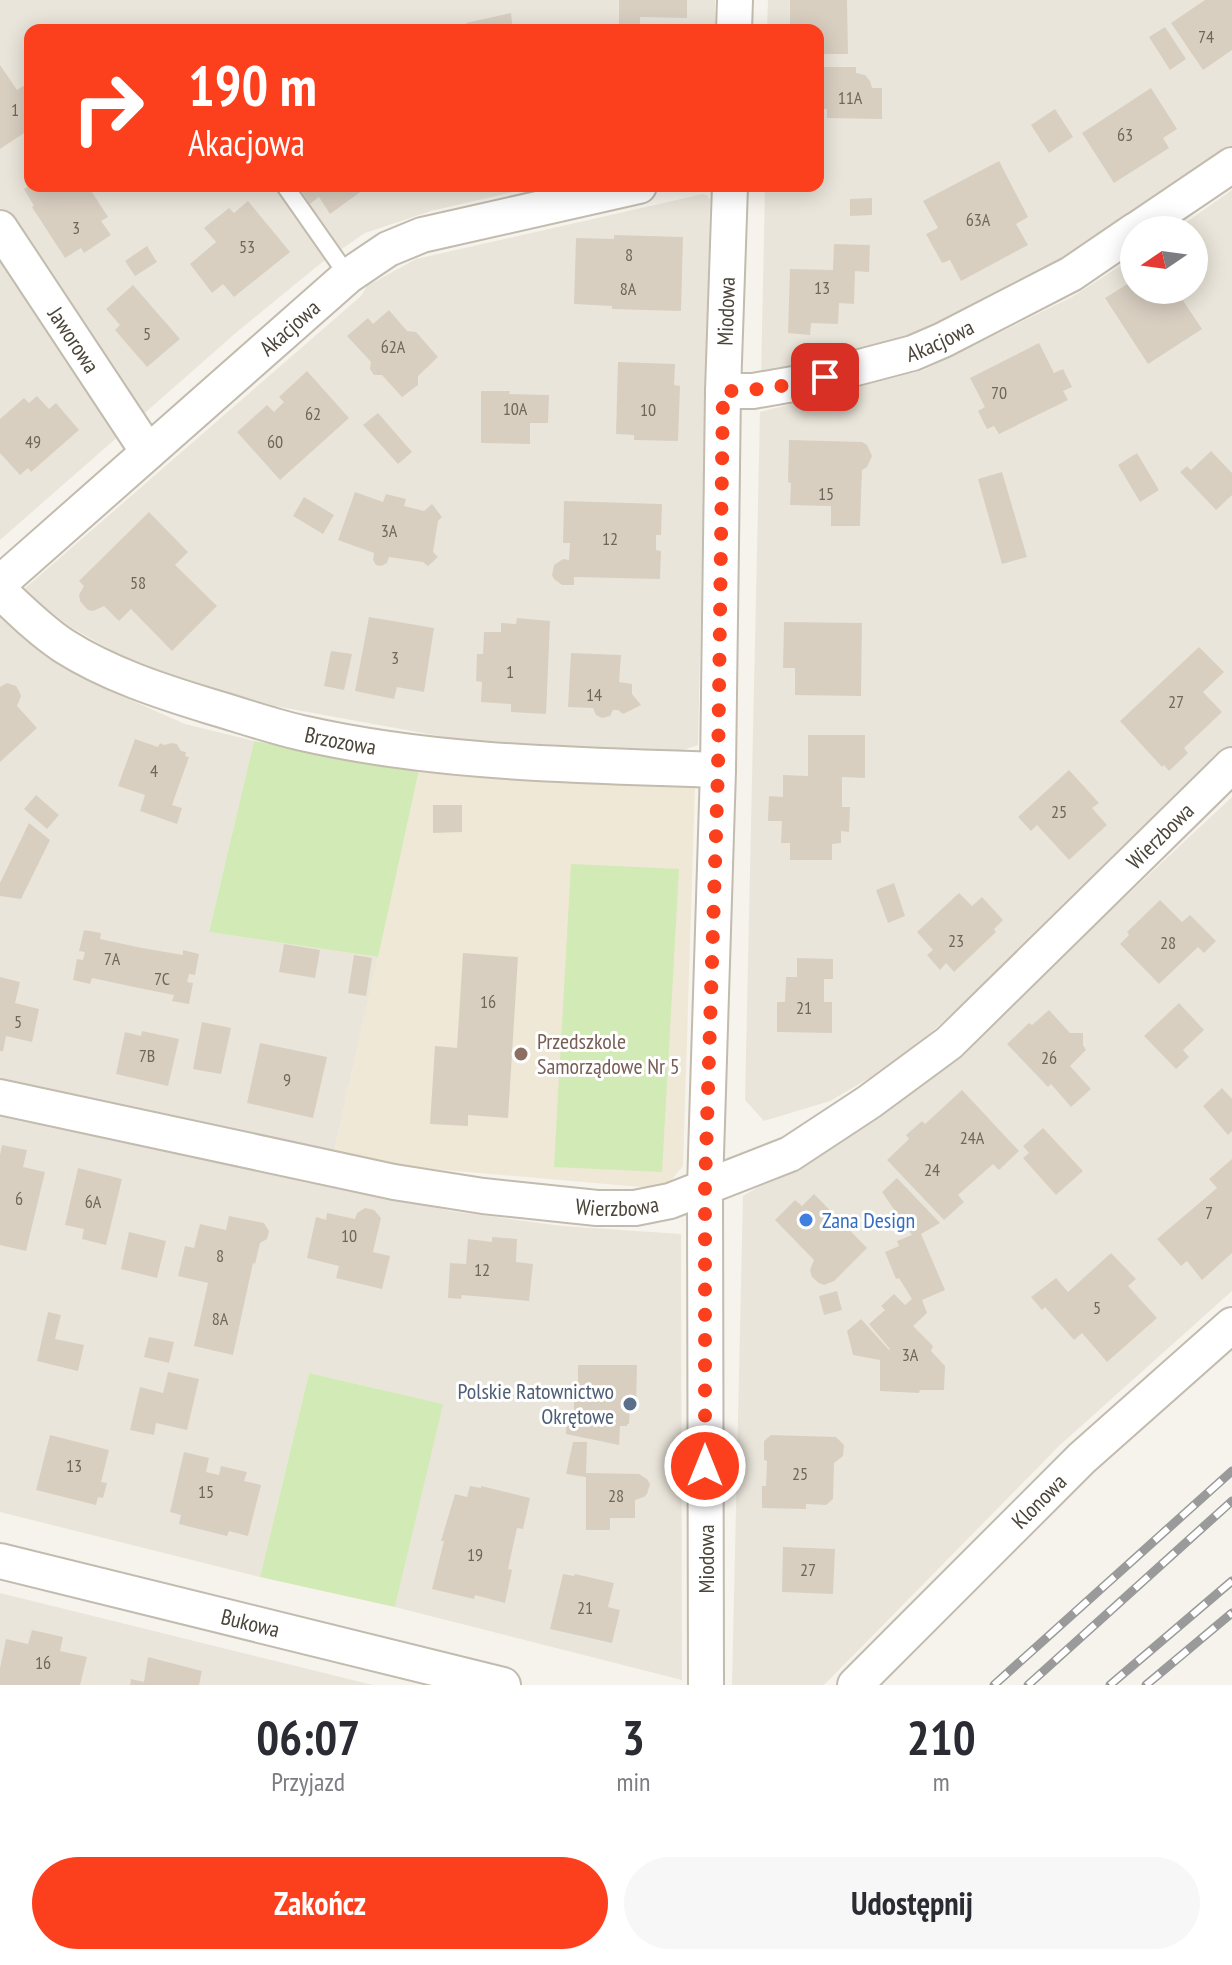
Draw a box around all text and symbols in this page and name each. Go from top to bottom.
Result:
house number: 74 [1198,25,1214,48]
text: 190 m [188,49,317,121]
icon: right [56,56,160,160]
house number: 11A [838,86,863,109]
house number: 1 [11,98,19,121]
text: Akacjowa [188,119,305,166]
house number: 63 [1117,123,1133,146]
house number: 63A [966,208,991,231]
house number: 3 [72,216,80,239]
north arrow [1120,216,1208,304]
map controls [1120,216,1208,304]
house number: 53 [239,235,255,258]
house number: 8 [625,243,633,266]
street label: Miodowa [711,276,741,346]
house number: 13 [814,276,830,299]
house number: 8A [620,277,637,300]
street label: Akacjowa [253,294,326,362]
street label: Jaworowa [41,301,106,378]
street label: Akacjowa [903,313,978,368]
house number: 5 [143,322,151,345]
house number: 62A [381,335,406,358]
pin [791,343,859,411]
icon: arrive [803,355,847,399]
house number: 70 [991,381,1007,404]
house number: 10A [503,397,528,420]
house number: 10 [640,398,656,421]
house number: 62 [305,402,321,425]
house number: 49 [25,430,41,453]
house number: 60 [267,430,283,453]
house number: 15 [818,482,834,505]
house number: 3A [381,519,398,542]
house number: 12 [602,527,618,550]
house number: 58 [130,571,146,594]
house number: 3 [391,646,399,669]
house number: 1 [506,660,514,683]
house number: 14 [586,683,602,706]
house number: 27 [1168,690,1184,713]
street label: Brzozowa [302,720,378,761]
house number: 4 [150,759,158,782]
street label: Wierzbowa [1120,797,1199,875]
house number: 25 [1051,800,1067,823]
house number: 23 [948,929,964,952]
house number: 28 [1160,931,1176,954]
house number: 7A [104,947,121,970]
house number: 7C [154,967,170,990]
house number: 16 [480,990,496,1013]
house number: 21 [796,996,812,1019]
house number: 5 [14,1010,22,1033]
place label: Przedszkole Samorządowe Nr 5 [537,1027,680,1080]
house number: 7B [139,1044,155,1067]
marker: Przedszkole Samorządowe Nr 5 [512,1045,530,1063]
house number: 26 [1041,1046,1057,1069]
house number: 9 [283,1068,291,1091]
house number: 24A [960,1126,985,1149]
house number: 24 [924,1158,940,1181]
house number: 6 [15,1187,23,1210]
house number: 6A [85,1190,102,1213]
street label: Wierzbowa [574,1190,661,1222]
house number: 7 [1205,1201,1213,1224]
place label: Zana Design [822,1206,915,1234]
marker: Zana Design [797,1211,815,1229]
house number: 10 [341,1224,357,1247]
house number: 8 [216,1244,224,1267]
house number: 12 [474,1258,490,1281]
house number: 5 [1093,1296,1101,1319]
house number: 8A [212,1307,229,1330]
house number: 3A [902,1343,919,1366]
place label: Polskie Ratownictwo Okrętowe [457,1377,614,1430]
marker: Polskie Ratownictwo Okrętowe [621,1395,639,1413]
position arrow [663,1424,747,1508]
house number: 13 [66,1454,82,1477]
house number: 25 [792,1462,808,1485]
street label: Klonowa [1006,1468,1072,1534]
house number: 15 [198,1480,214,1503]
house number: 28 [608,1484,624,1507]
street label: Miodowa [692,1525,720,1593]
house number: 19 [467,1543,483,1566]
house number: 27 [800,1558,816,1581]
house number: 21 [577,1596,593,1619]
street label: Bukowa [218,1602,283,1643]
house number: 16 [35,1651,51,1674]
text: 06:07 [256,1706,360,1768]
text: 3 [622,1706,645,1768]
text: 210 [907,1706,976,1768]
text: Przyjazd [271,1765,345,1798]
text: min [616,1765,650,1798]
text: m [933,1765,950,1798]
button: Zakończ [32,1857,608,1949]
button: Udostępnij [624,1857,1200,1949]

